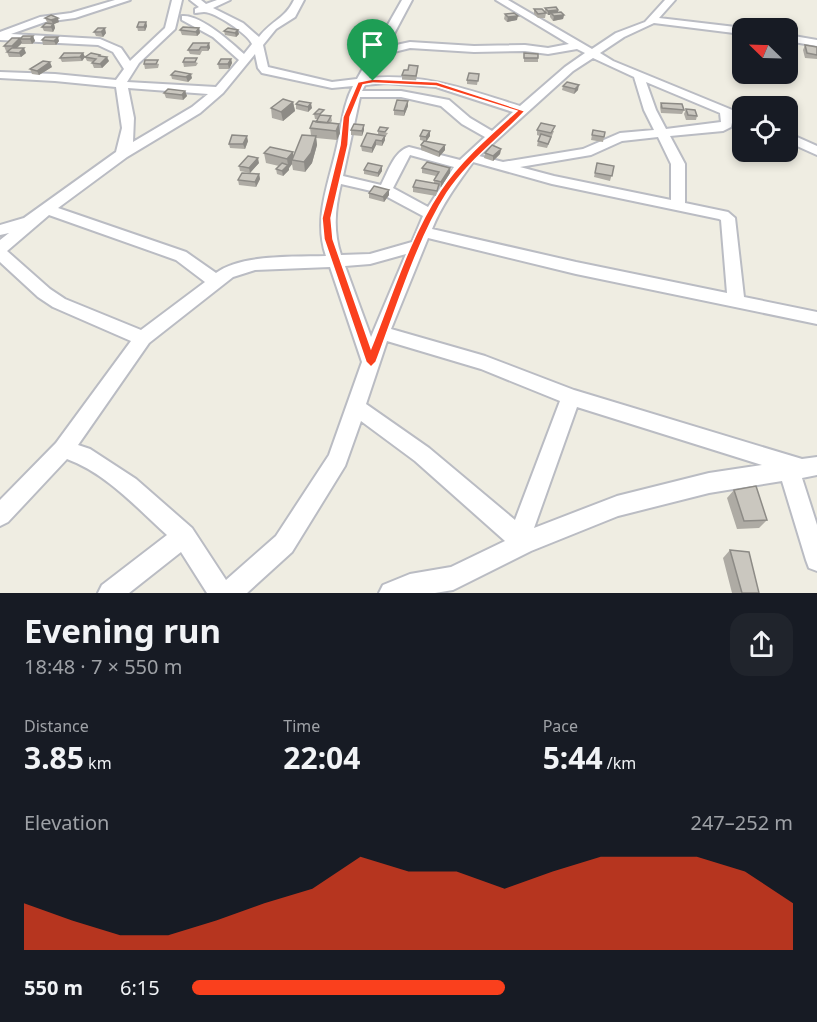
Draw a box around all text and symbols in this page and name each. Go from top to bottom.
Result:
north arrow [732,18,798,84]
map controls [732,18,798,162]
pin [347,19,398,81]
icon: arrive [356,28,389,61]
button: locate [732,96,798,162]
text: Evening run [24,608,221,653]
button: share [730,613,793,676]
text: 18:48 · 7 × 550 m [24,653,182,680]
text: Distance [24,715,89,737]
text: Time [283,715,320,737]
text: Pace [543,715,578,737]
text: 3.85 [24,737,84,778]
text: 22:04 [283,737,360,778]
text: 5:44 [543,737,603,778]
text: km [84,752,112,774]
text: /km [603,752,636,774]
text: Elevation [24,809,109,836]
text: 247–252 m [690,809,793,836]
text: 550 m [24,974,83,1001]
text: 6:15 [120,974,160,1001]

